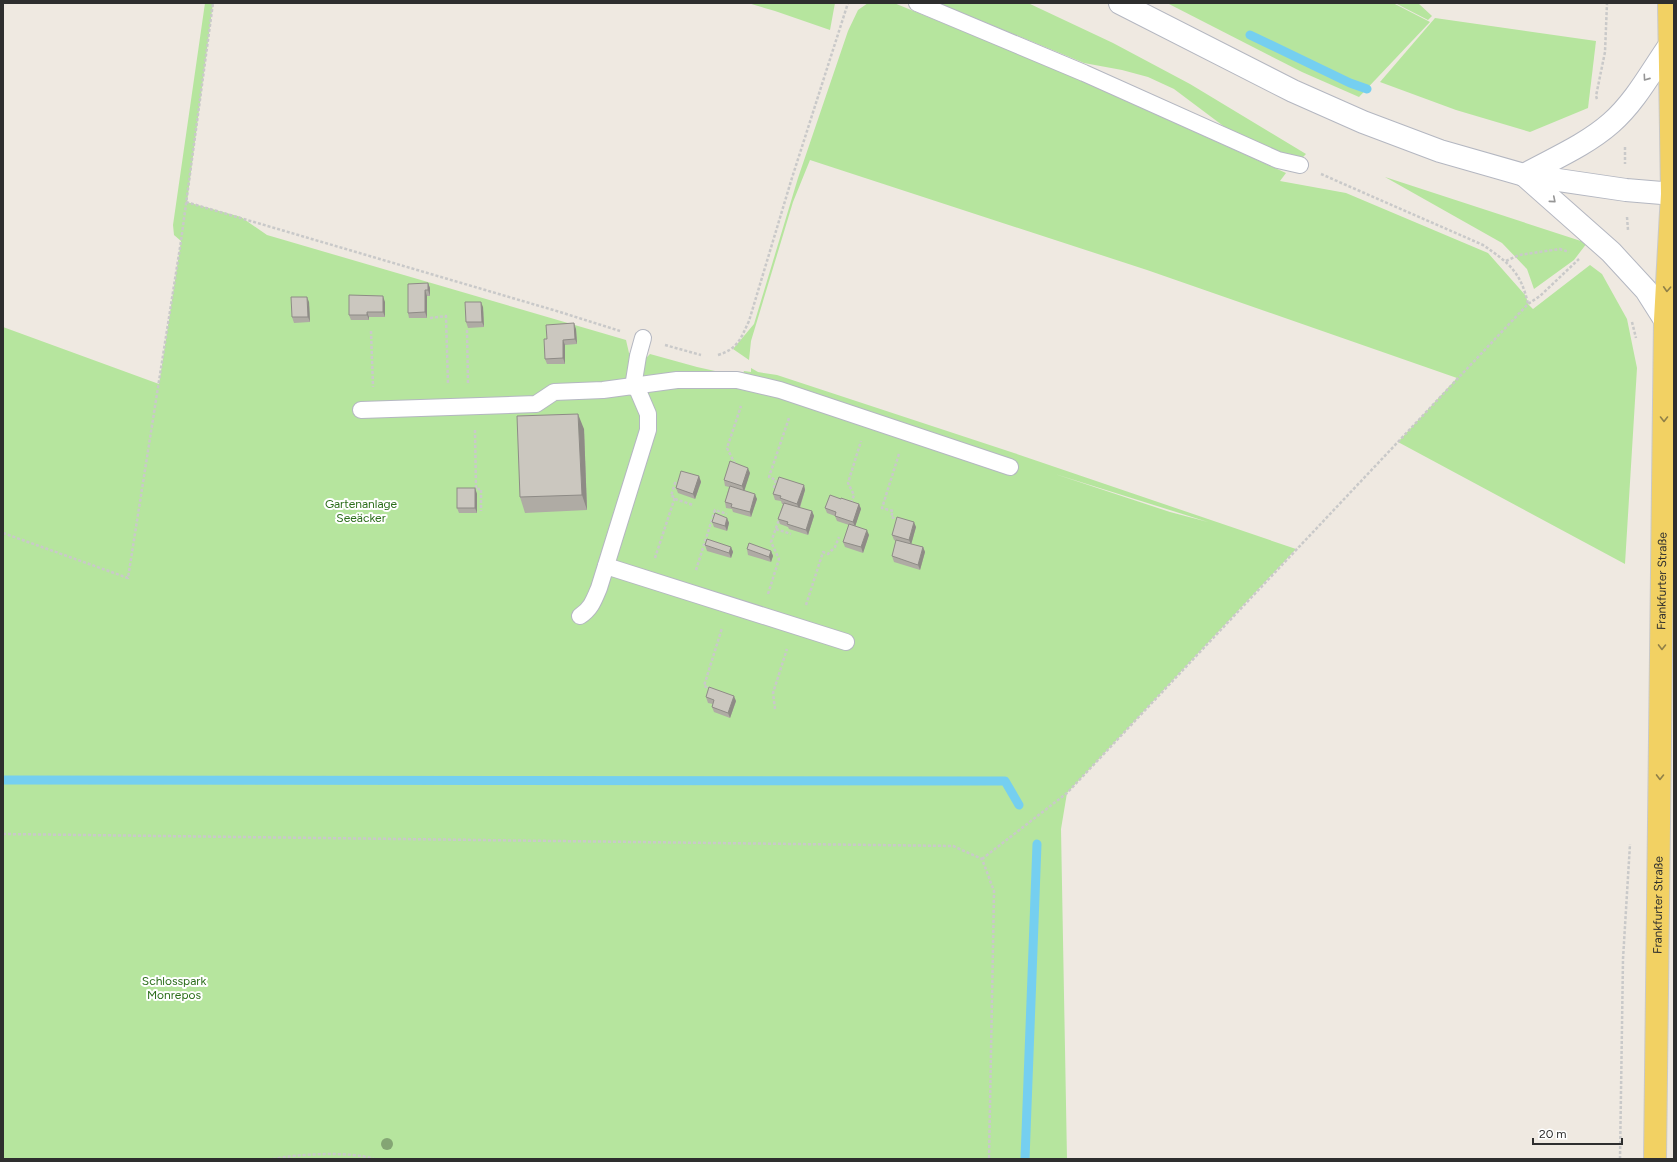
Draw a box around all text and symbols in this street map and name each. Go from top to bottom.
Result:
one-way arrow [1643,74,1651,81]
one-way arrow [1549,196,1556,203]
one-way arrow [1662,286,1671,292]
one-way arrow [1660,416,1668,422]
park label: Gartenanlage Seeäcker [325,497,398,525]
street label: Frankfurter Straße [1654,532,1669,630]
one-way arrow [1658,644,1666,650]
one-way arrow [1656,774,1664,780]
street label: Frankfurter Straße [1650,856,1666,954]
park label: Schlosspark Monrepos [142,974,206,1002]
scale bar [1533,1120,1622,1146]
text: 20 m [1539,1127,1567,1141]

